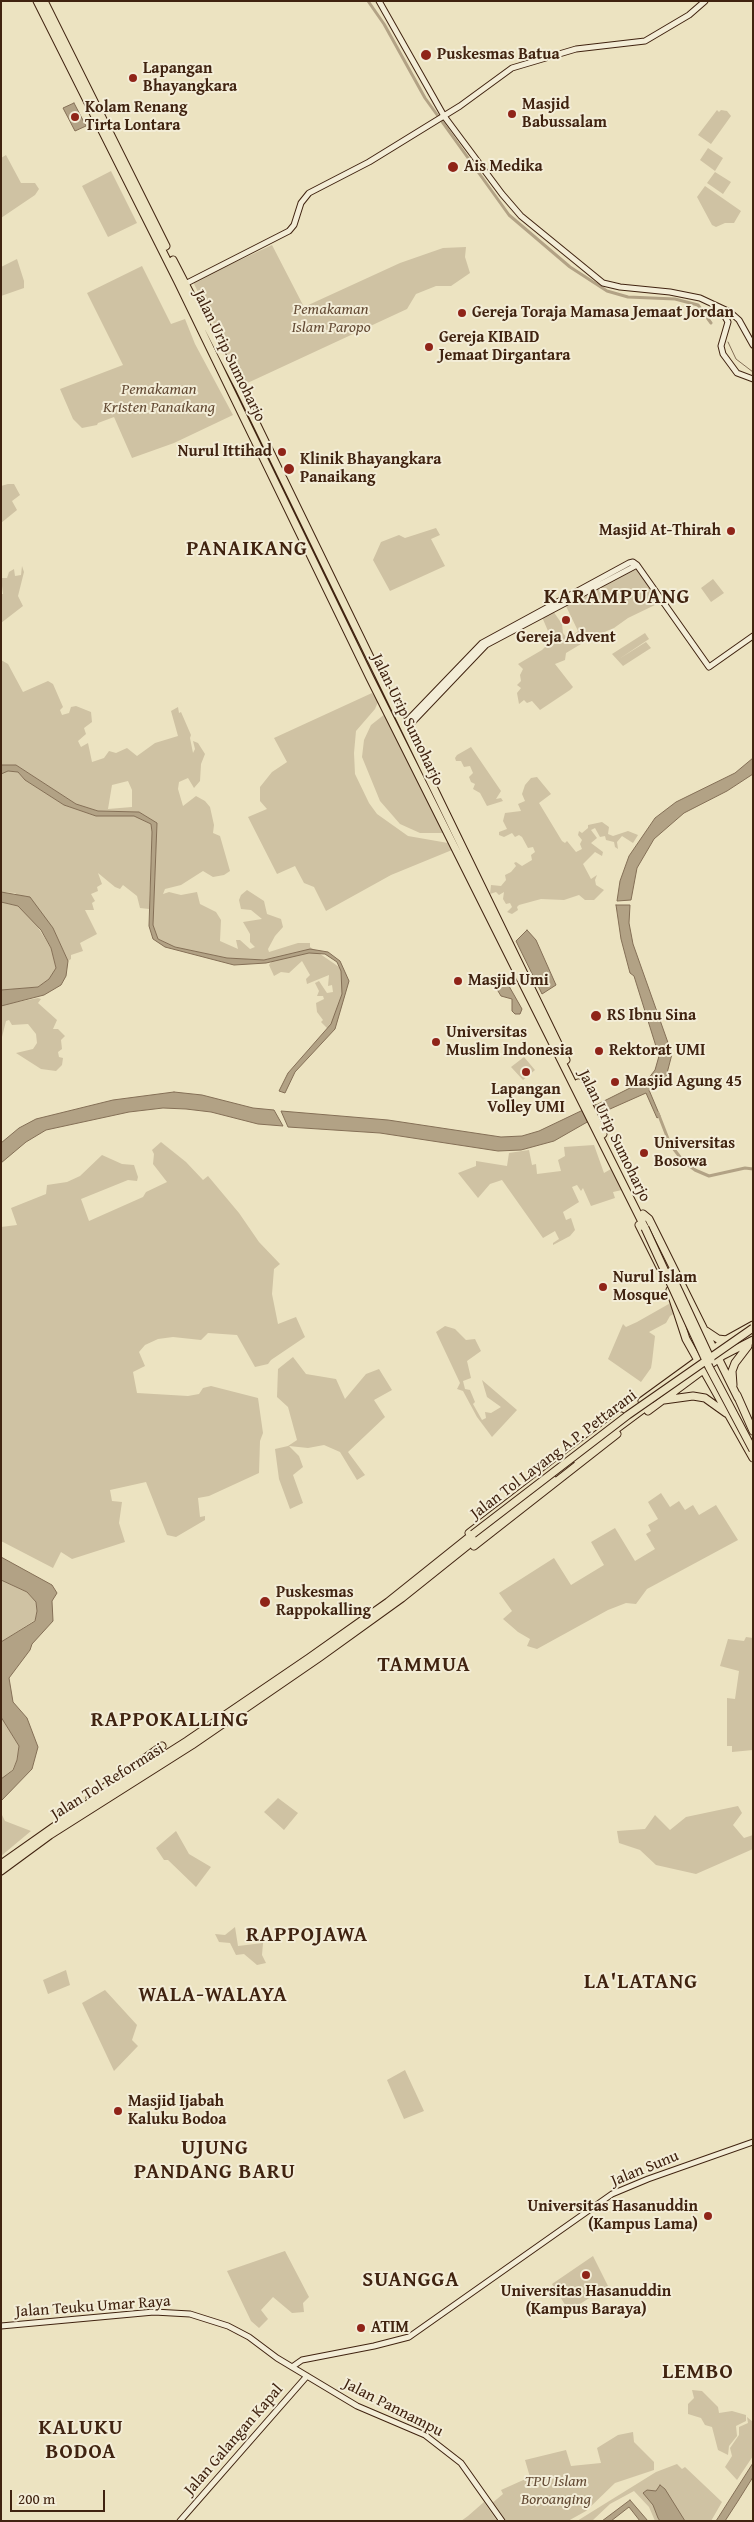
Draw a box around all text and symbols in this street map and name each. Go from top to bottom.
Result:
place label: Puskesmas Batua [437,45,560,65]
marker: Puskesmas Batua [419,48,433,62]
place label: Lapangan Bhayangkara [143,59,237,97]
marker: Lapangan Bhayangkara [127,72,139,84]
place label: Masjid Babussalam [522,95,607,133]
place label: Kolam Renang Tirta Lontara [85,98,187,136]
marker: Masjid Babussalam [506,108,518,120]
marker: Kolam Renang Tirta Lontara [69,111,81,123]
place label: Ais Medika [464,157,543,177]
marker: Ais Medika [446,160,460,174]
street label: Jalan Urip Sumoharjo [189,287,269,425]
park label: Pemakaman Islam Paropo [291,300,371,338]
place label: Gereja Toraja Mamasa Jemaat Jordan [472,303,734,323]
marker: Gereja Toraja Mamasa Jemaat Jordan [456,307,468,319]
place label: Gereja KIBAID Jemaat Dirgantara [439,328,571,366]
marker: Gereja KIBAID Jemaat Dirgantara [423,341,435,353]
park label: Pemakaman Kristen Panaikang [103,380,215,418]
place label: Nurul Ittihad [178,442,272,462]
marker: Nurul Ittihad [276,446,288,458]
place label: Klinik Bhayangkara Panaikang [300,450,441,488]
marker: Klinik Bhayangkara Panaikang [282,462,296,476]
place label: Masjid At-Thirah [599,521,721,541]
marker: Masjid At-Thirah [725,525,737,537]
district label: PANAIKANG [185,537,309,563]
district label: KARAMPUANG [542,585,692,611]
marker: Gereja Advent [560,614,572,626]
place label: Gereja Advent [516,628,616,648]
street label: Jalan Urip Sumoharjo [367,651,447,789]
place label: Masjid Umi [468,971,549,991]
marker: Masjid Umi [452,975,464,987]
place label: RS Ibnu Sina [607,1006,696,1026]
marker: RS Ibnu Sina [589,1009,603,1023]
place label: Universitas Muslim Indonesia [446,1023,573,1061]
marker: Universitas Muslim Indonesia [430,1036,442,1048]
place label: Rektorat UMI [609,1041,705,1061]
marker: Rektorat UMI [593,1045,605,1057]
marker: Lapangan Volley UMI [520,1066,532,1078]
street label: Jalan Urip Sumoharjo [574,1067,654,1205]
place label: Masjid Agung 45 [625,1072,742,1092]
marker: Masjid Agung 45 [609,1076,621,1088]
place label: Lapangan Volley UMI [487,1080,565,1118]
place label: Universitas Bosowa [654,1134,735,1172]
marker: Universitas Bosowa [638,1147,650,1159]
place label: Nurul Islam Mosque [613,1268,697,1306]
marker: Nurul Islam Mosque [597,1281,609,1293]
street label: Jalan Tol Layang A.P. Pettarani [467,1386,641,1524]
place label: Puskesmas Rappokalling [276,1583,371,1621]
marker: Puskesmas Rappokalling [258,1595,272,1609]
district label: TAMMUA [377,1653,471,1679]
district label: RAPPOKALLING [89,1708,251,1734]
street label: Jalan Tol Reformasi [48,1739,168,1825]
district label: RAPPOJAWA [245,1923,369,1949]
district label: LA'LATANG [583,1970,699,1996]
district label: WALA-WALAYA [137,1983,289,2009]
place label: Masjid Ijabah Kaluku Bodoa [128,2092,227,2130]
marker: Masjid Ijabah Kaluku Bodoa [112,2105,124,2117]
district label: UJUNG PANDANG BARU [133,2136,297,2186]
street label: Jalan Sunu [608,2147,682,2191]
place label: Universitas Hasanuddin (Kampus Lama) [528,2197,698,2235]
marker: Universitas Hasanuddin (Kampus Lama) [702,2210,714,2222]
district label: SUANGGA [361,2268,461,2294]
marker: Universitas Hasanuddin (Kampus Baraya) [580,2269,592,2281]
place label: Universitas Hasanuddin (Kampus Baraya) [501,2282,671,2320]
street label: Jalan Teuku Umar Raya [15,2292,171,2322]
place label: ATIM [371,2318,409,2338]
marker: ATIM [355,2322,367,2334]
district label: LEMBO [662,2360,734,2386]
street label: Jalan Pannampu [340,2375,446,2441]
street label: Jalan Galangan Kapal [181,2381,287,2499]
district label: KALUKU BODOA [38,2416,124,2466]
park label: TPU Islam Boroanging [521,2472,591,2510]
scale bar [12,2480,108,2512]
text: 200 m [18,2488,55,2509]

